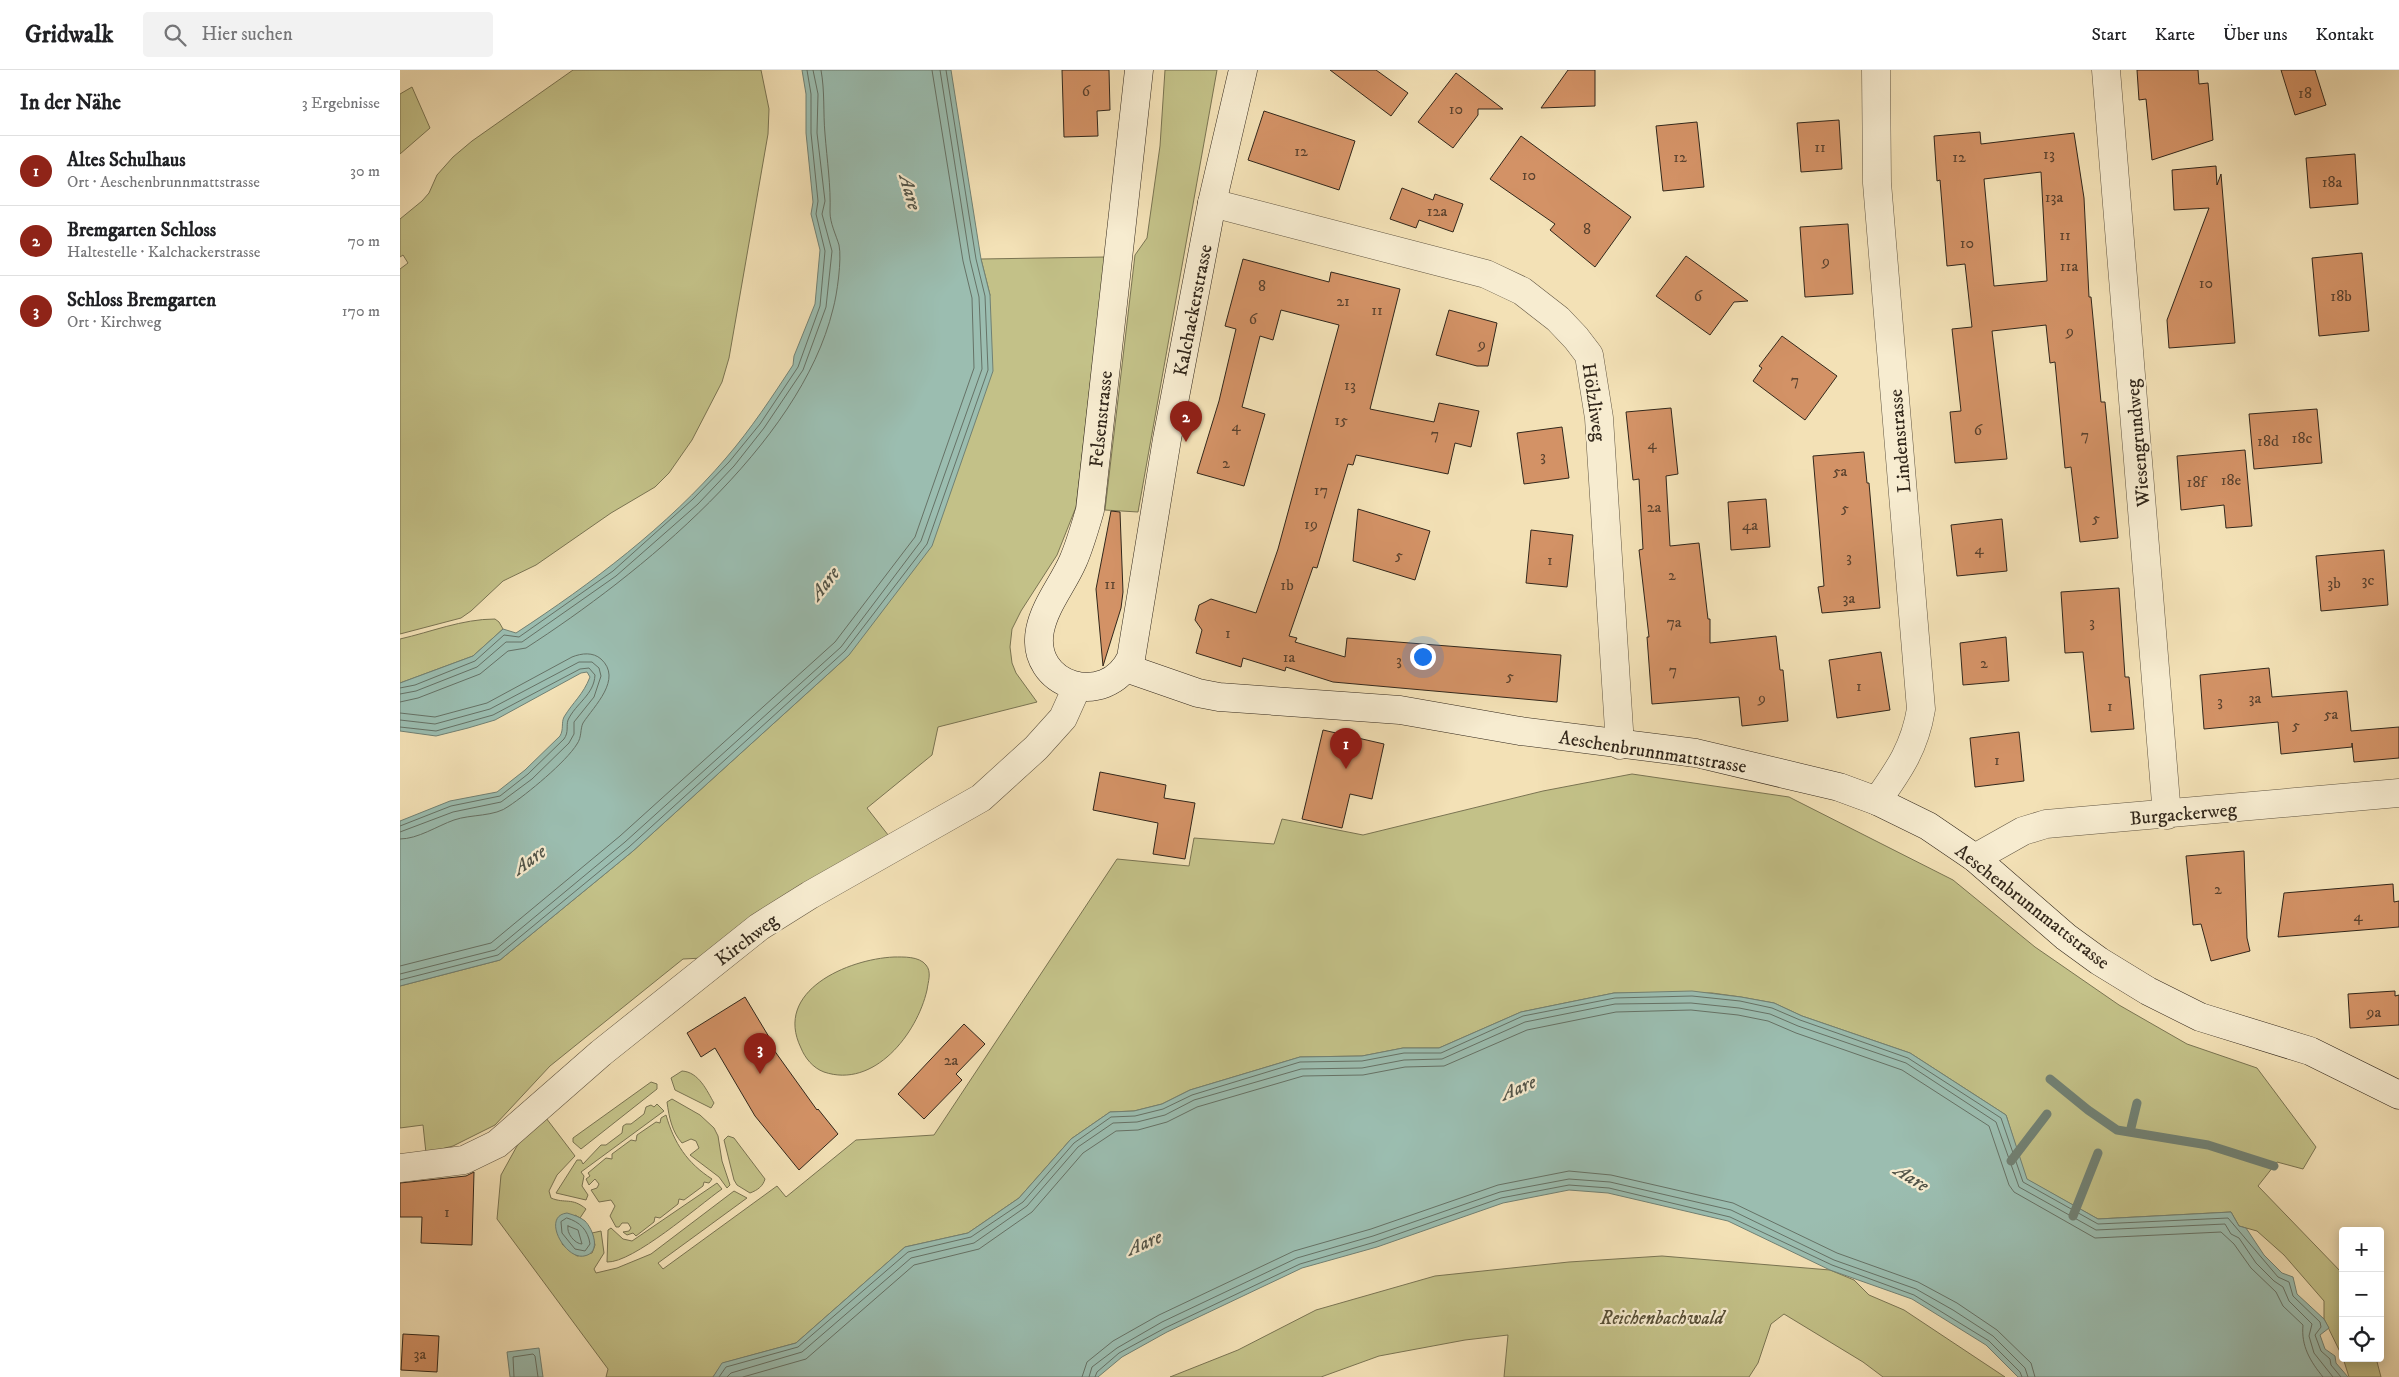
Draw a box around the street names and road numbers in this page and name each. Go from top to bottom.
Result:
street label: Kalchackerstrasse [1169,242,1218,378]
street label: Hölzliweg [1577,362,1610,443]
street label: Felsenstrasse [1085,370,1118,469]
street label: Wiesengrundweg [2121,377,2156,509]
street label: Lindenstrasse [1885,388,1916,494]
street label: Aeschenbrunnmattstrasse [1557,726,1748,779]
street label: Burgackerweg [2129,798,2238,831]
street label: Aeschenbrunnmattstrasse [1950,840,2114,975]
street label: Kirchweg [711,909,783,971]

